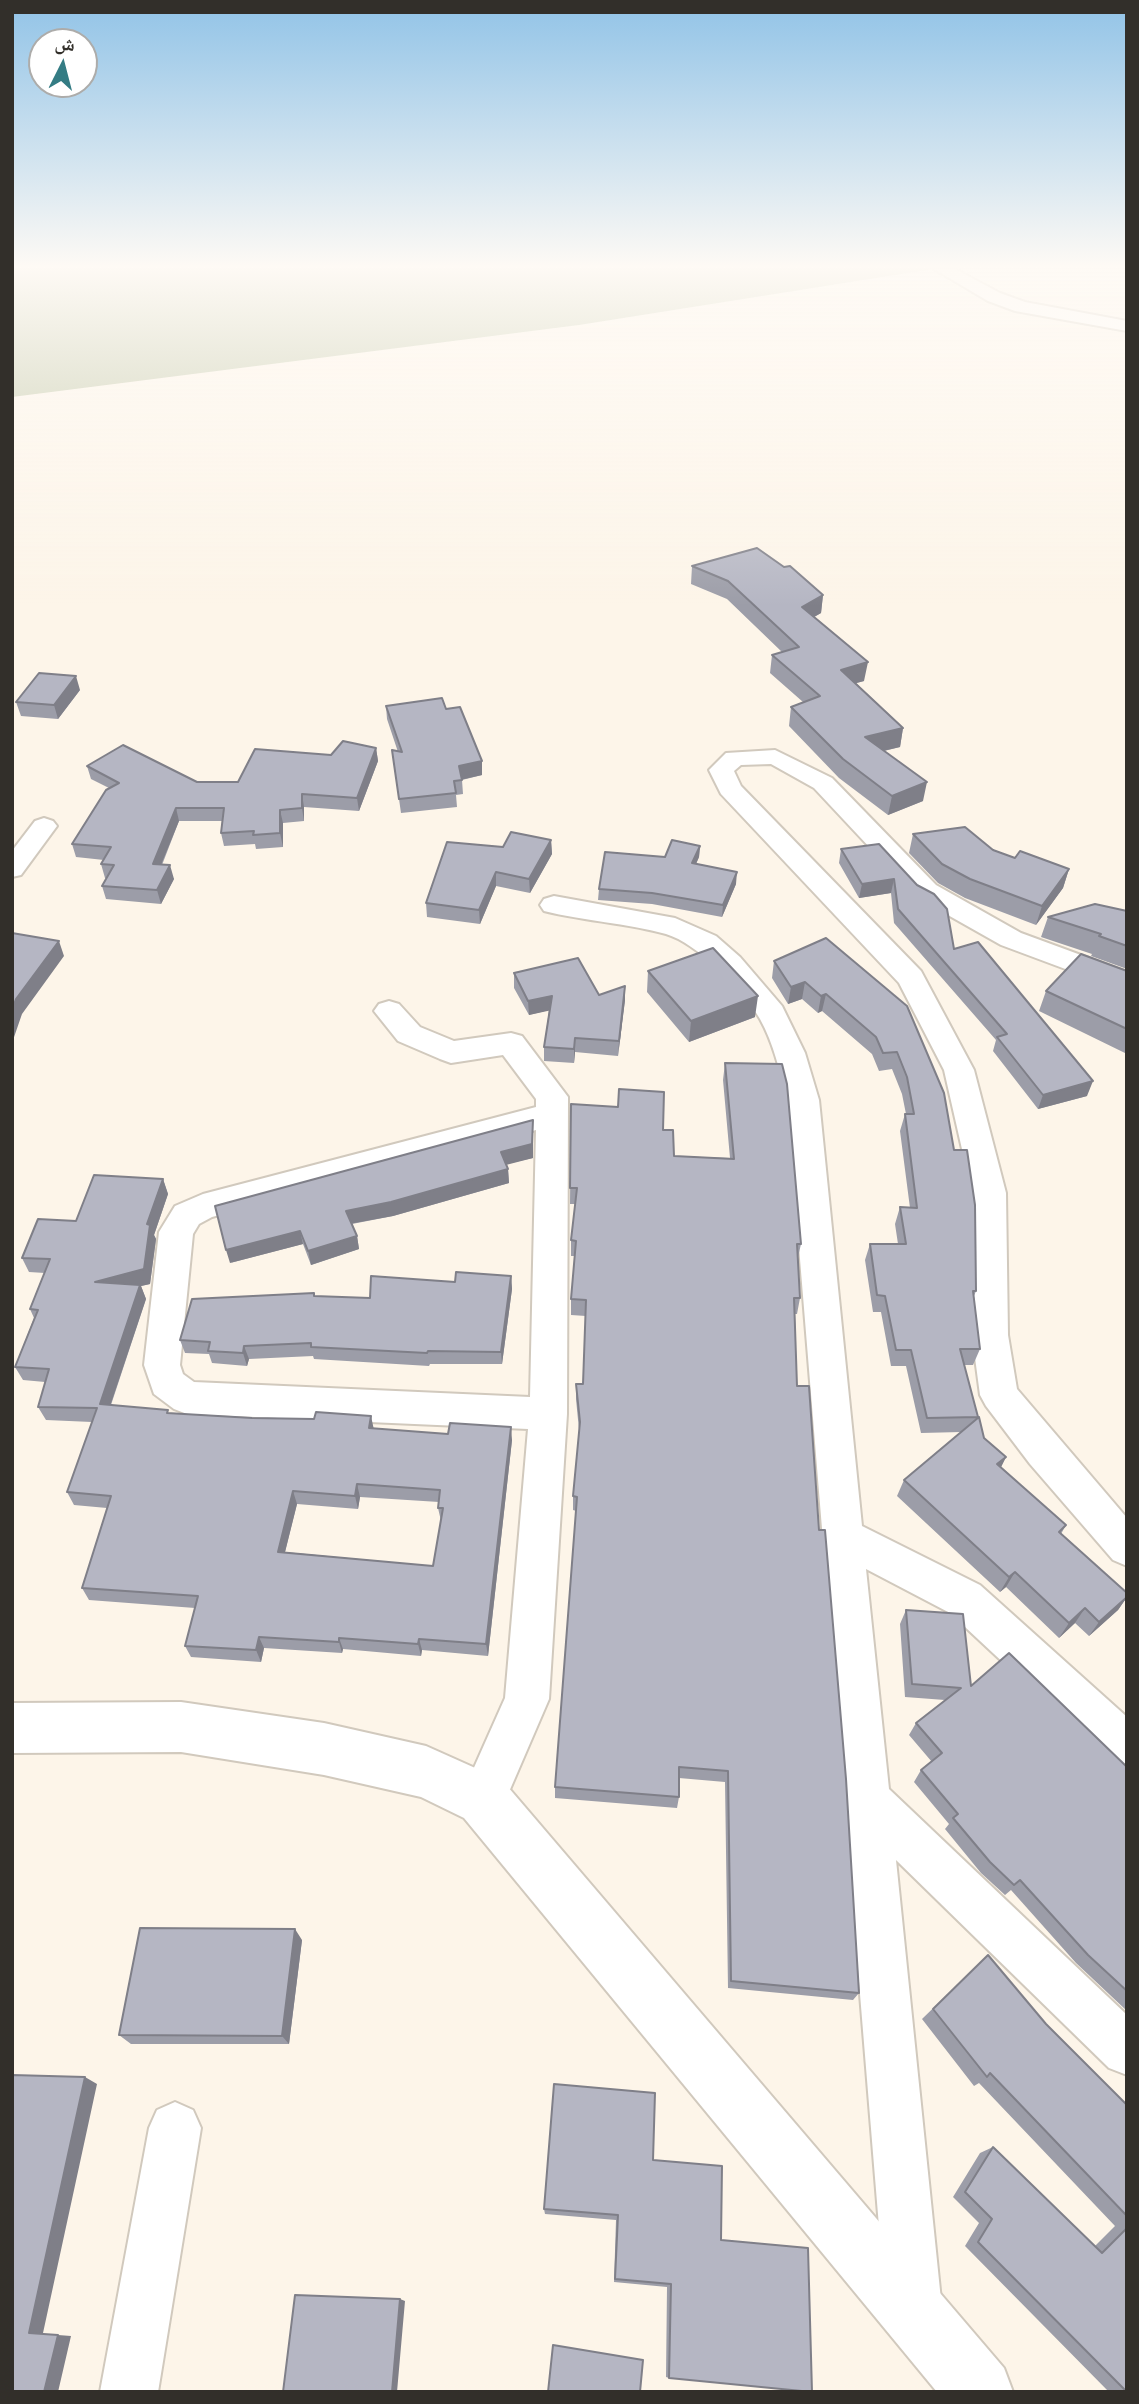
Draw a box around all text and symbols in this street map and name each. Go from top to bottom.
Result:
north arrow [28,28,98,98]
text: ش [54,31,76,57]

